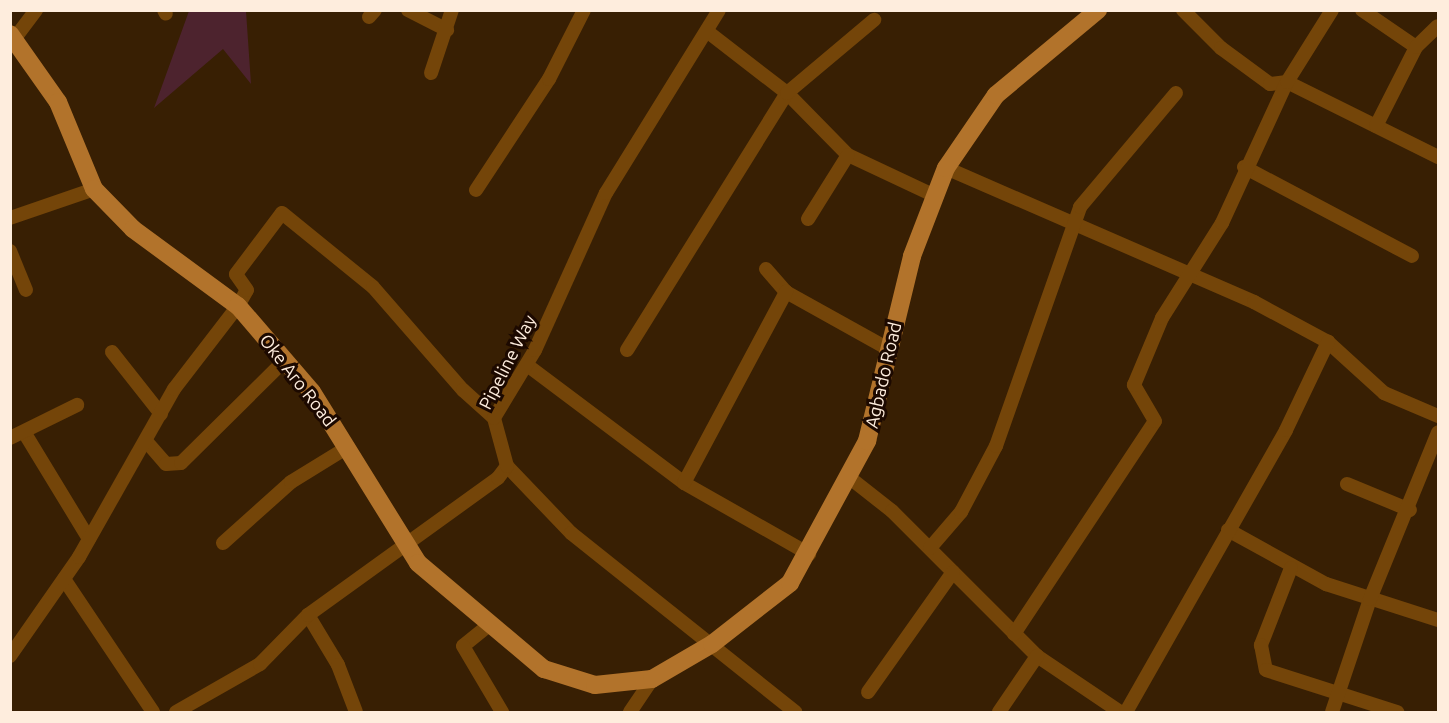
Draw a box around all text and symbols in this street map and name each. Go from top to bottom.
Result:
street label: Pipeline Way [474,311,540,413]
street label: Agbado Road [860,320,906,430]
street label: Oke Aro Road [255,329,341,431]

